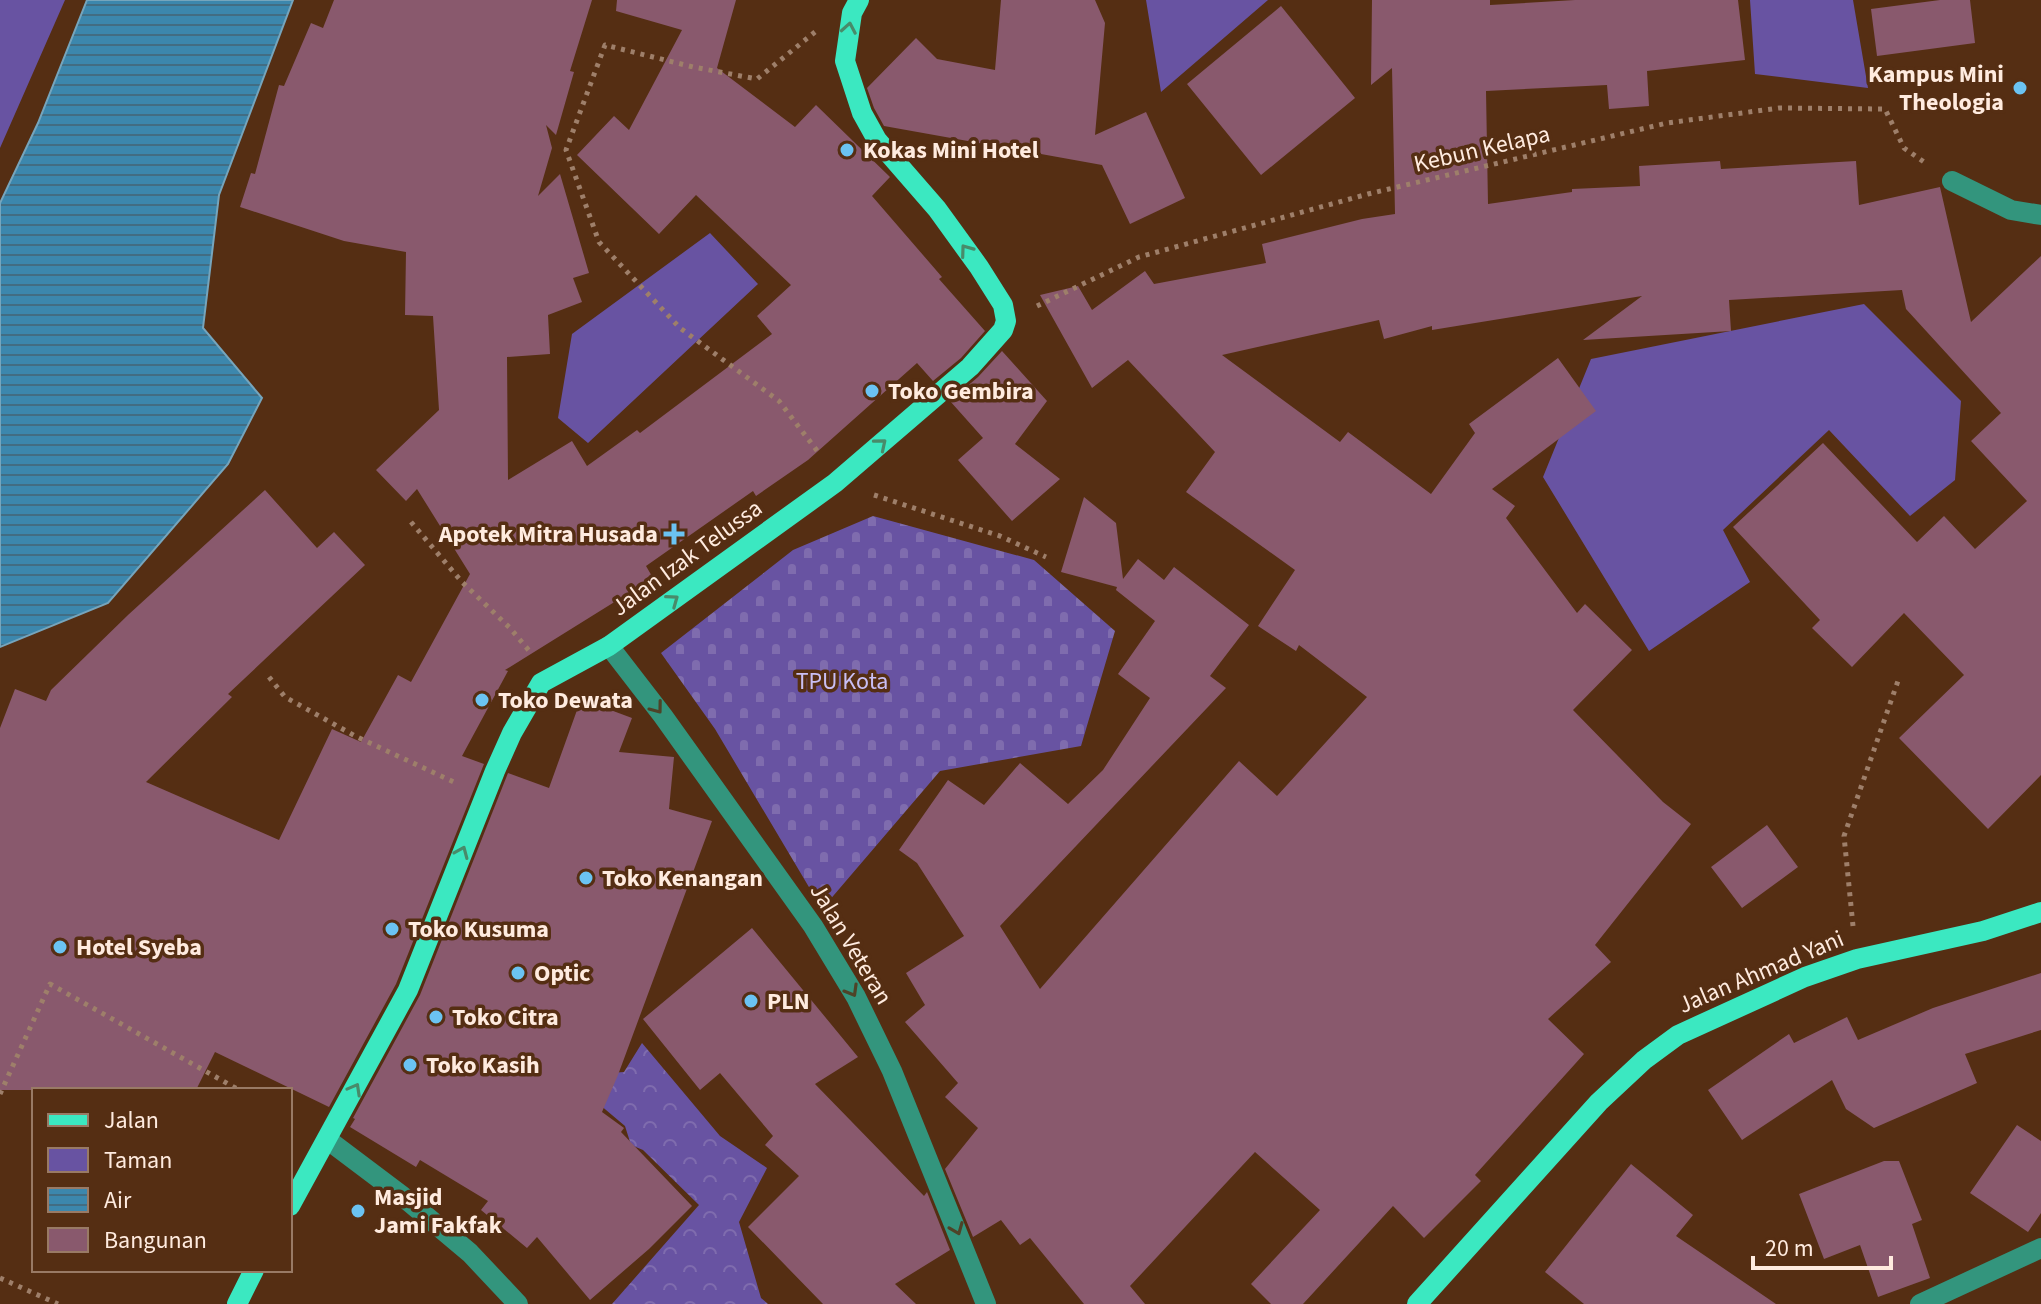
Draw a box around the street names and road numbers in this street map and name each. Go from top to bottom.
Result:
street label: Kebun Kelapa [1410,116,1554,182]
street label: Jalan Izak Telussa [604,491,770,625]
street label: Jalan Veteran [801,877,901,1011]
street label: Jalan Ahmad Yani [1673,921,1849,1023]

